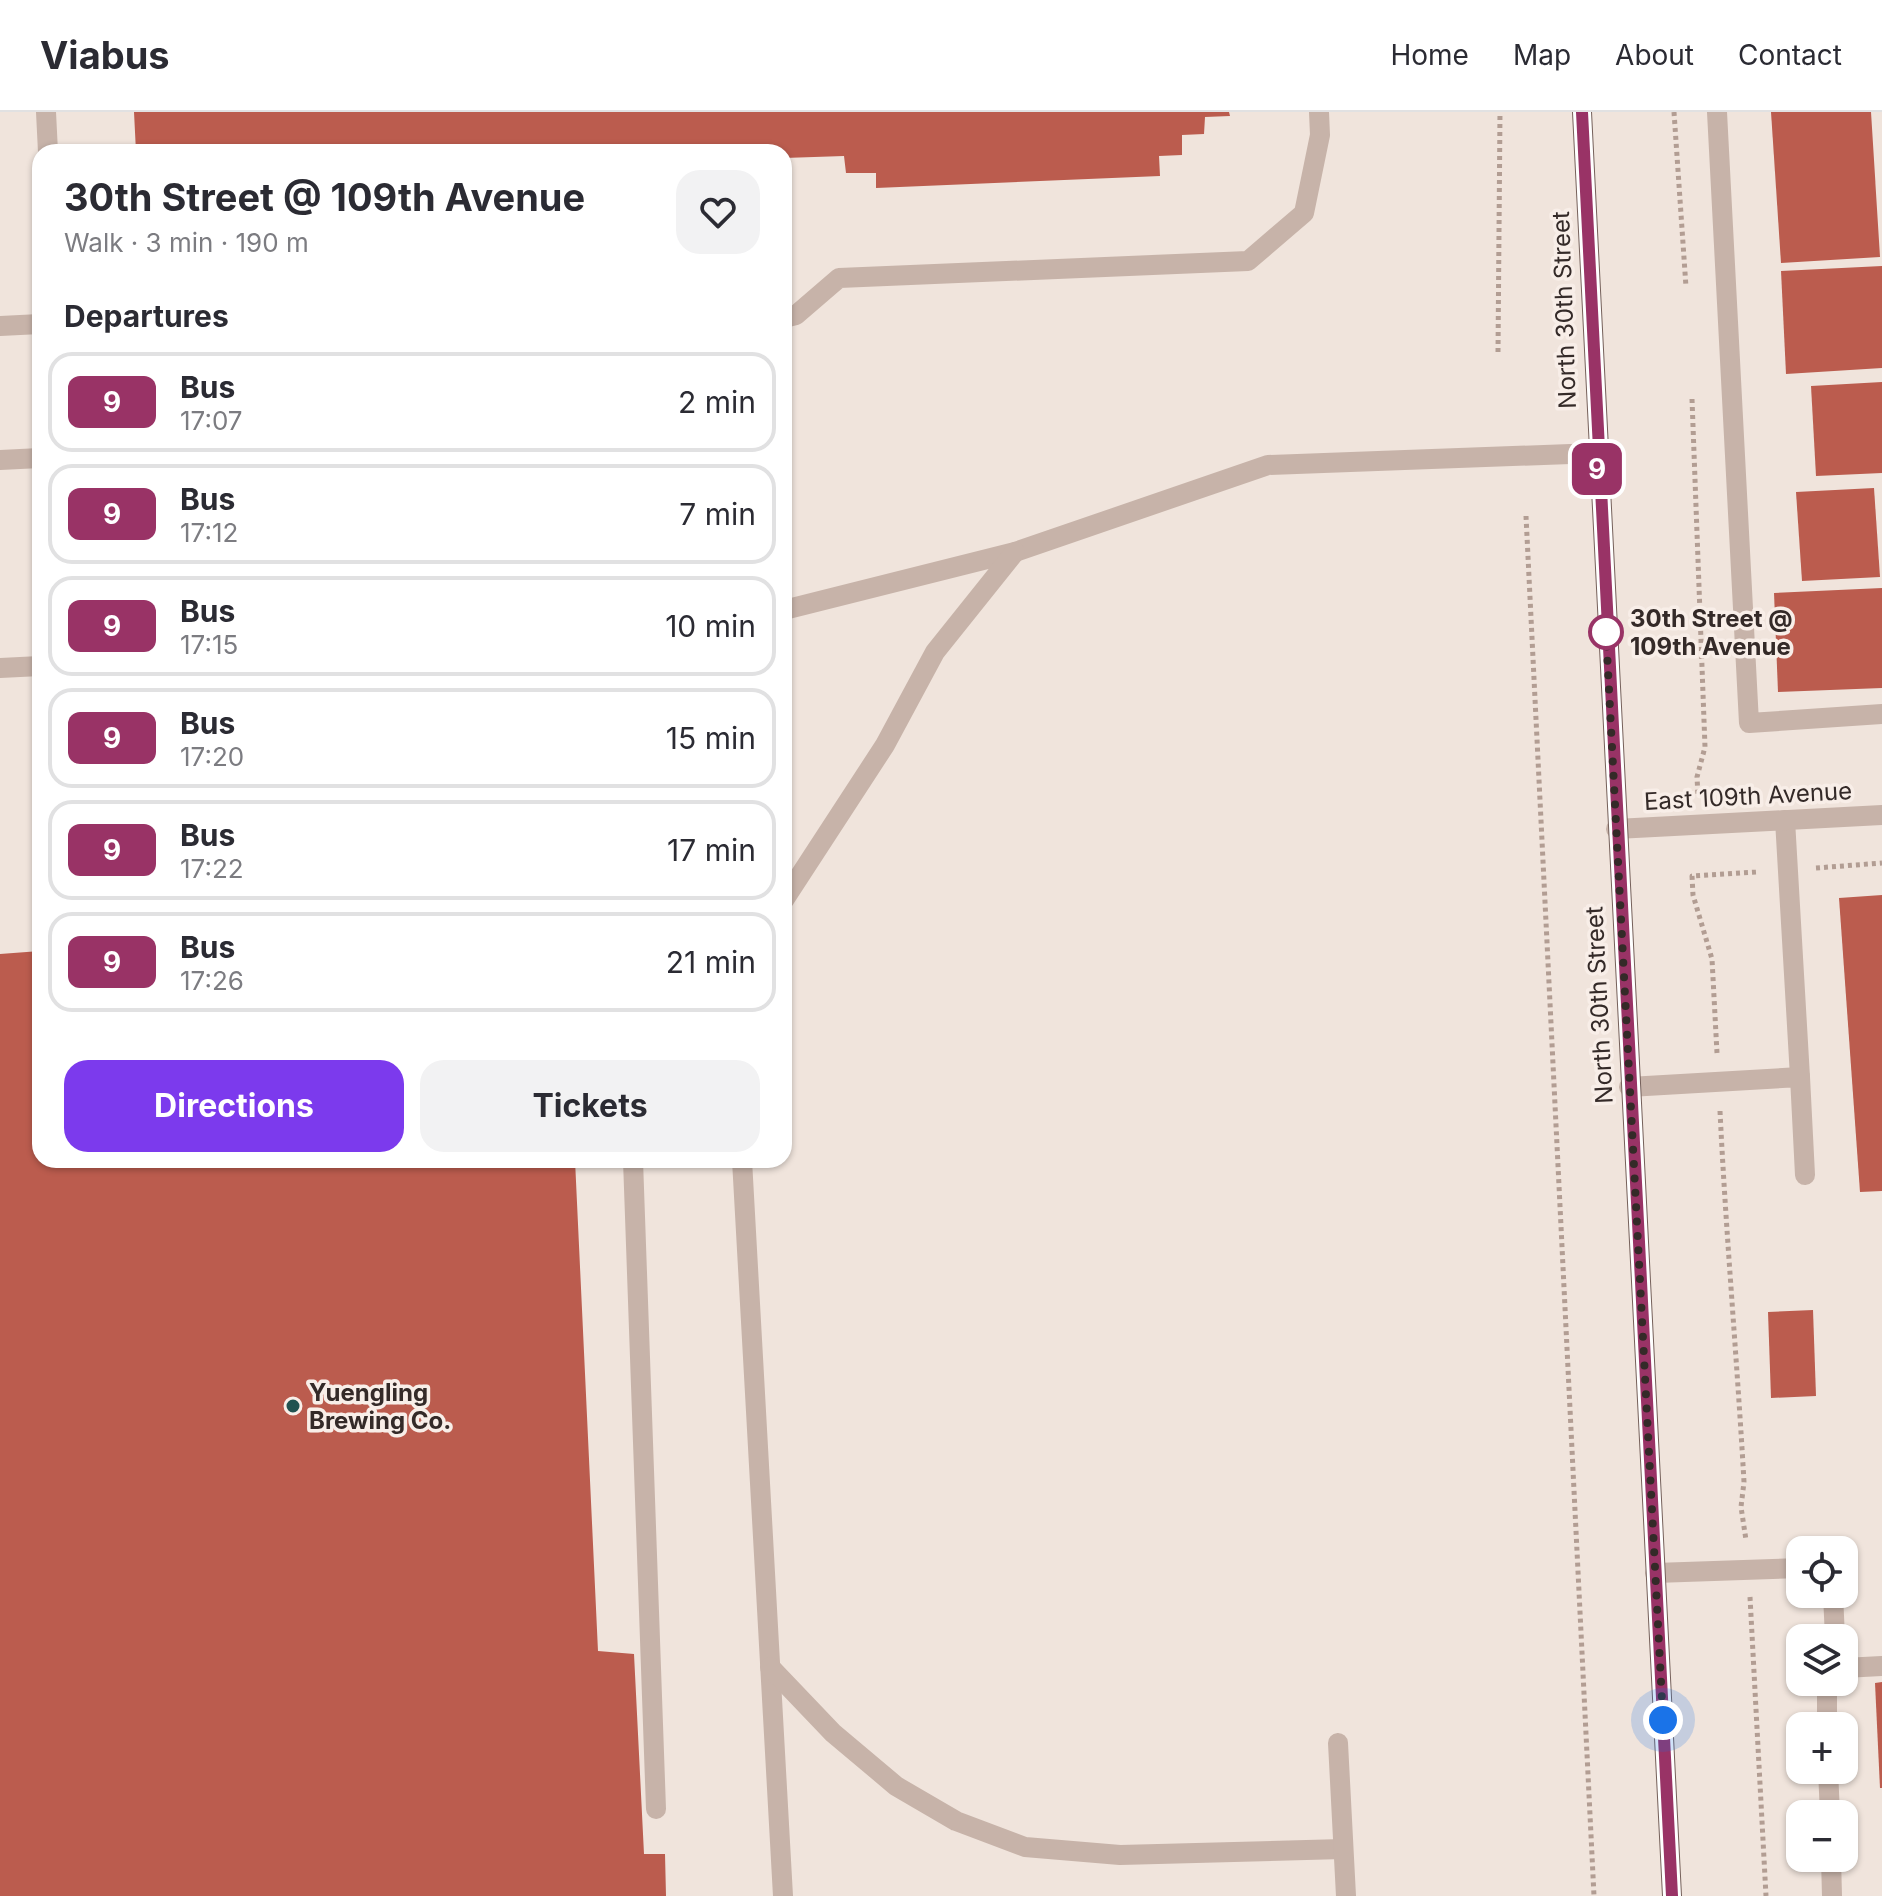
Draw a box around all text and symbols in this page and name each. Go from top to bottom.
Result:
text: Viabus [40,32,170,78]
text: Home [1390,38,1469,72]
text: Map [1513,38,1571,72]
text: About [1615,38,1694,72]
text: Contact [1738,38,1842,72]
button: heart [676,170,760,254]
text: 30th Street @ 109th Avenue [64,174,585,220]
street label: North 30th Street [1546,211,1582,409]
text: Walk · 3 min · 190 m [64,227,309,258]
text: Departures [64,298,229,334]
text: Bus [180,369,235,405]
text: 2 min [678,384,756,420]
text: 9 [103,385,121,419]
text: 17:07 [180,405,243,436]
line badge: 9 [1571,443,1623,495]
text: 9 [1588,452,1606,486]
text: Bus [180,481,235,517]
text: 7 min [679,496,756,532]
text: 9 [103,497,121,531]
text: 17:12 [180,517,238,548]
text: Bus [180,593,235,629]
place label: 30th Street @ 109th Avenue [1630,604,1793,661]
text: 10 min [665,608,756,644]
text: 9 [103,609,121,643]
marker: 30th Street @ 109th Avenue [1589,615,1623,649]
text: 17:15 [180,629,238,660]
text: Bus [180,705,235,741]
text: 15 min [666,720,756,756]
text: 9 [103,721,121,755]
text: 17:20 [180,741,244,772]
street label: East 109th Avenue [1643,776,1853,816]
text: Bus [180,817,235,853]
text: 17 min [667,832,756,868]
text: 9 [103,833,121,867]
text: 17:22 [180,853,244,884]
street label: North 30th Street [1579,905,1619,1104]
text: Bus [180,929,235,965]
text: 21 min [666,944,756,980]
text: 9 [103,945,121,979]
text: 17:26 [180,965,244,996]
button: Directions [64,1060,404,1152]
button: Tickets [420,1060,760,1152]
place label: Yuengling Brewing Co. [309,1378,451,1435]
marker: Yuengling Brewing Co. [284,1397,302,1415]
map controls [1786,1536,1858,1872]
button: locate [1786,1536,1858,1608]
button: layers [1786,1624,1858,1696]
your location [1643,1700,1683,1740]
button: + [1786,1712,1858,1784]
button: − [1786,1800,1858,1872]

